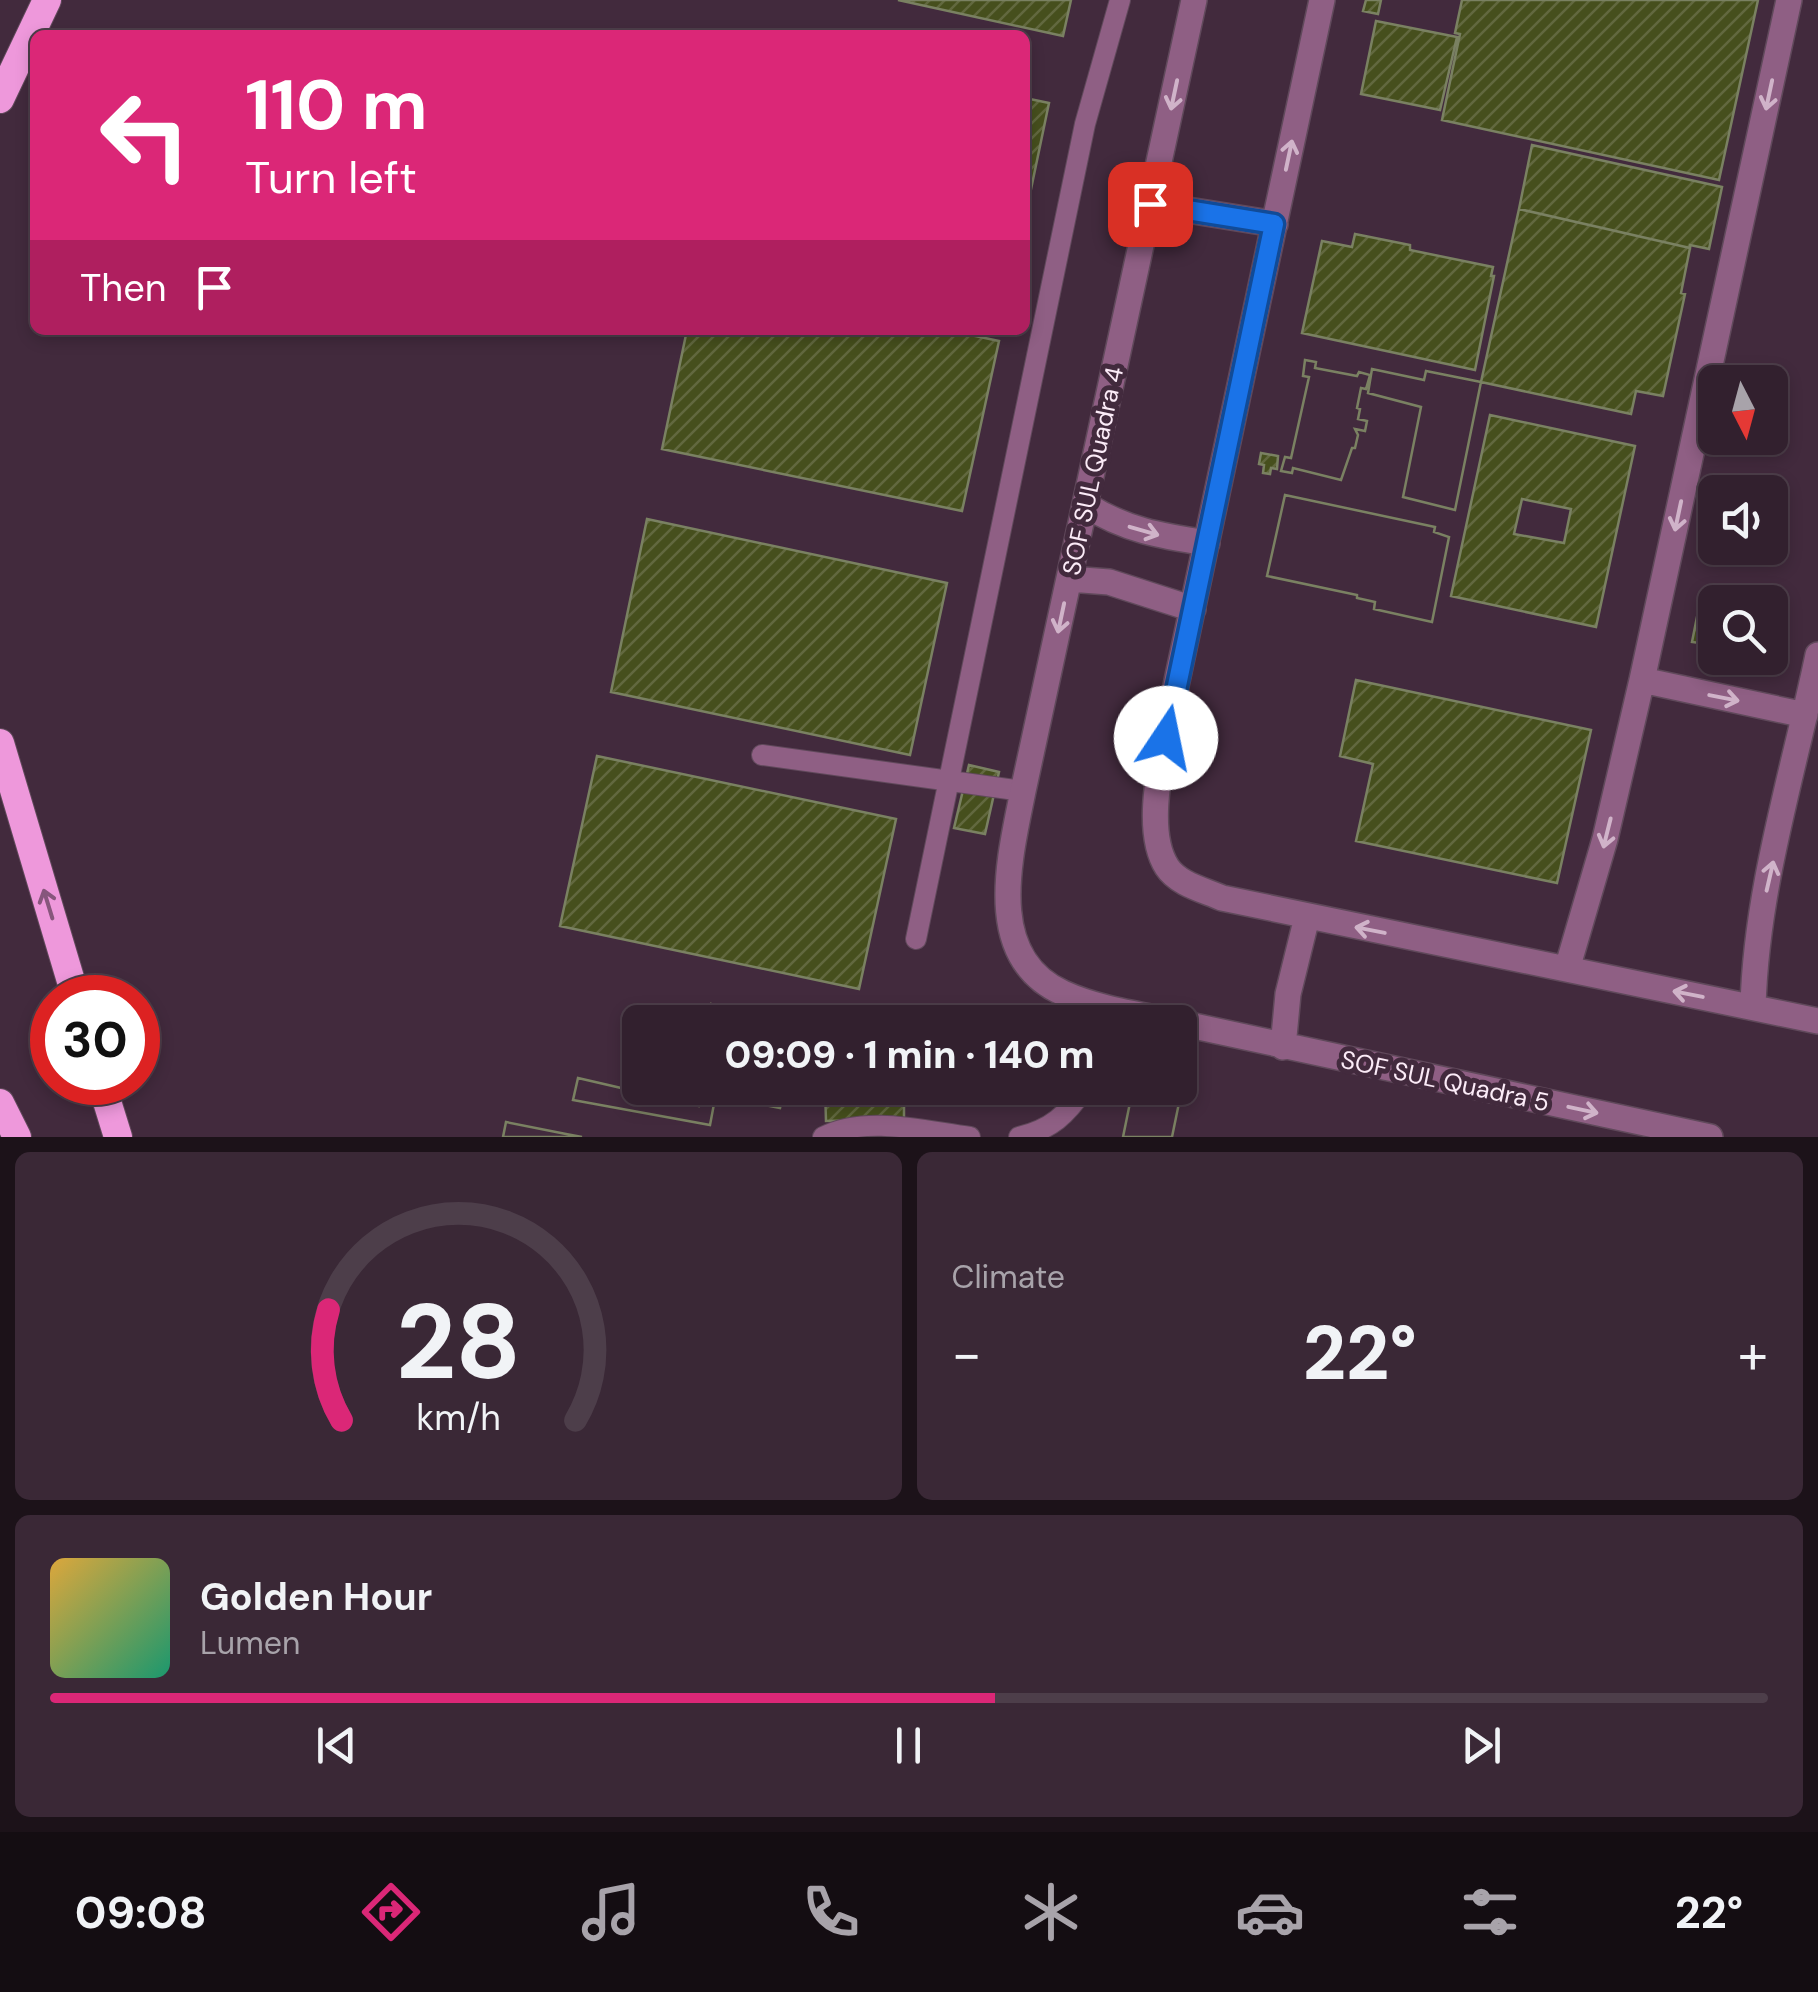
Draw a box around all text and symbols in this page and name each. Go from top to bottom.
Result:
text: 110 m [245,60,428,151]
icon: left [80,70,210,200]
one-way arrow [1163,78,1182,110]
one-way arrow [1758,78,1777,110]
one-way arrow [1281,140,1300,172]
text: Turn left [245,148,417,207]
pin [1108,162,1193,247]
icon: arrive [1123,177,1178,232]
icon: arrive [187,260,242,315]
text: Then [80,263,167,313]
street label: SOF SUL Quadra 4 [1055,364,1131,578]
north arrow [1698,365,1788,455]
map controls [1698,365,1788,675]
button: sound [1698,475,1788,565]
one-way arrow [1668,499,1686,531]
one-way arrow [1128,523,1159,542]
button: search [1698,585,1788,675]
one-way arrow [1050,601,1069,633]
position arrow [1114,686,1218,790]
one-way arrow [1707,689,1739,708]
one-way arrow [1597,816,1615,848]
one-way arrow [1761,861,1780,893]
one-way arrow [38,889,56,920]
one-way arrow [1355,919,1387,938]
speed limit sign: 30 [30,975,160,1105]
one-way arrow [1673,983,1705,1002]
text: 09:09 · 1 min · 140 m [724,1030,1095,1080]
street label: SOF SUL Quadra 5 [1338,1043,1552,1119]
one-way arrow [1566,1102,1598,1121]
text: Climate [952,1256,1065,1298]
text: 28 [396,1275,521,1410]
text: 22° [1303,1305,1417,1402]
text: − [952,1318,982,1390]
text: + [1738,1318,1768,1390]
text: km/h [416,1395,500,1441]
text: Golden Hour [200,1572,432,1622]
text: Lumen [200,1622,300,1664]
icon: previous [309,1718,364,1773]
icon: pause [881,1718,936,1773]
icon: next [1454,1718,1509,1773]
icon: directions [356,1877,426,1947]
icon: music [576,1877,646,1947]
icon: phone [796,1877,866,1947]
icon: climate [1016,1877,1086,1947]
icon: car [1235,1877,1305,1947]
icon: filters [1455,1877,1525,1947]
text: 09:08 [75,1883,207,1942]
text: 22° [1675,1883,1743,1942]

